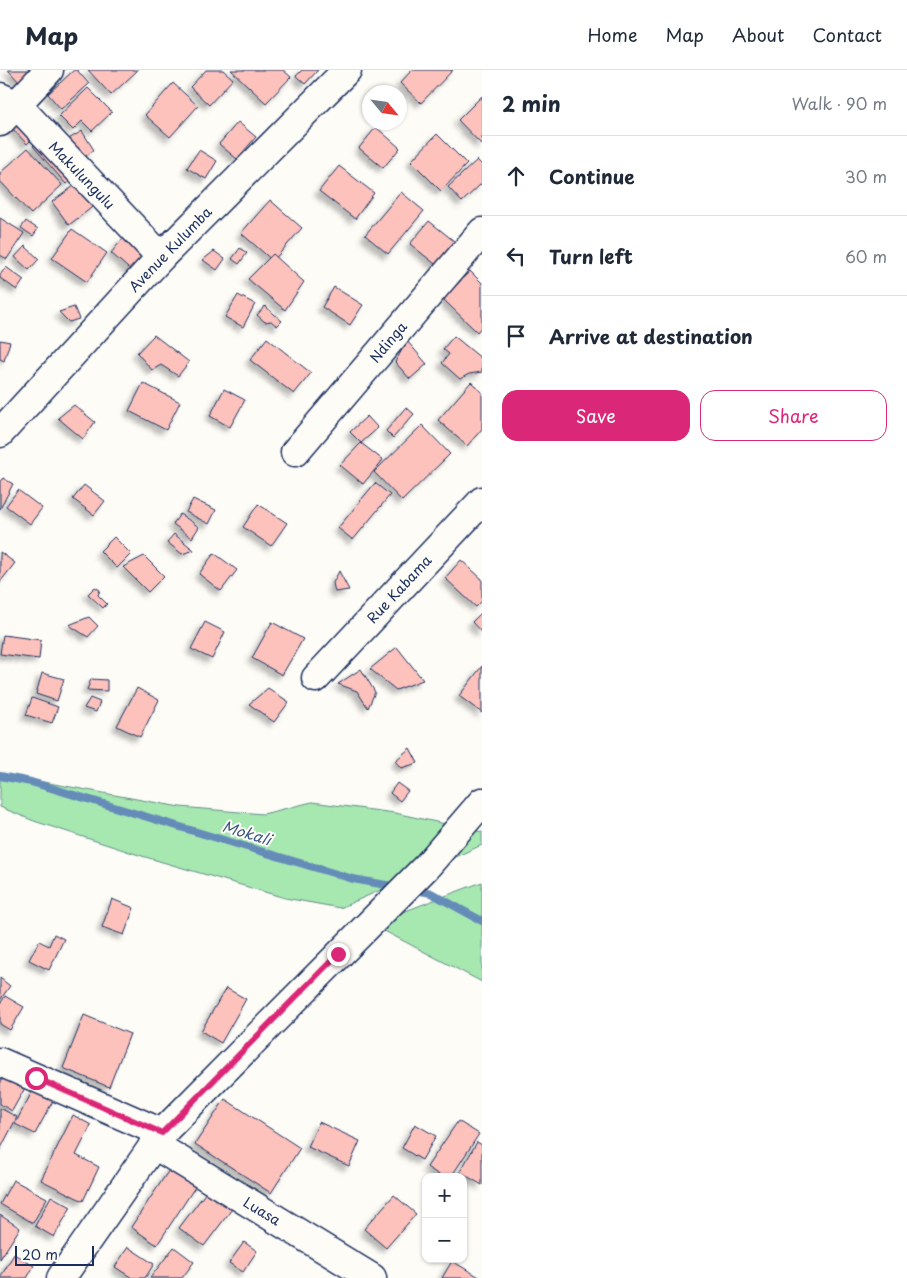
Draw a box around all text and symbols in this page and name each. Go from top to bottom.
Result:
text: Map [25,17,78,53]
text: Home [587,21,637,48]
text: Map [665,21,704,48]
text: About [732,21,784,48]
text: Contact [812,21,882,48]
north arrow [362,85,407,130]
text: 2 min [502,87,561,119]
text: Walk · 90 m [792,91,887,115]
street label: Makulungulu [44,136,120,214]
icon: ahead [502,162,530,190]
text: Continue [549,162,635,190]
text: 30 m [845,164,887,188]
street label: Avenue Kulumba [124,201,216,296]
icon: left [502,242,530,270]
text: Turn left [549,242,633,270]
text: 60 m [845,244,887,268]
street label: Ndinga [364,317,412,367]
icon: arrive [502,322,530,350]
text: Arrive at destination [549,322,753,350]
button: Save [502,390,690,441]
button: Share [700,390,887,441]
street label: Rue Kabama [362,550,436,628]
water label: Mokali [220,814,277,851]
route end [327,943,350,966]
route start [25,1067,48,1090]
map controls [422,1173,467,1263]
button: + [422,1173,467,1218]
street label: Luasa [239,1192,285,1230]
button: − [422,1218,467,1263]
scale bar [15,1243,94,1266]
text: 20 m [22,1244,58,1265]

